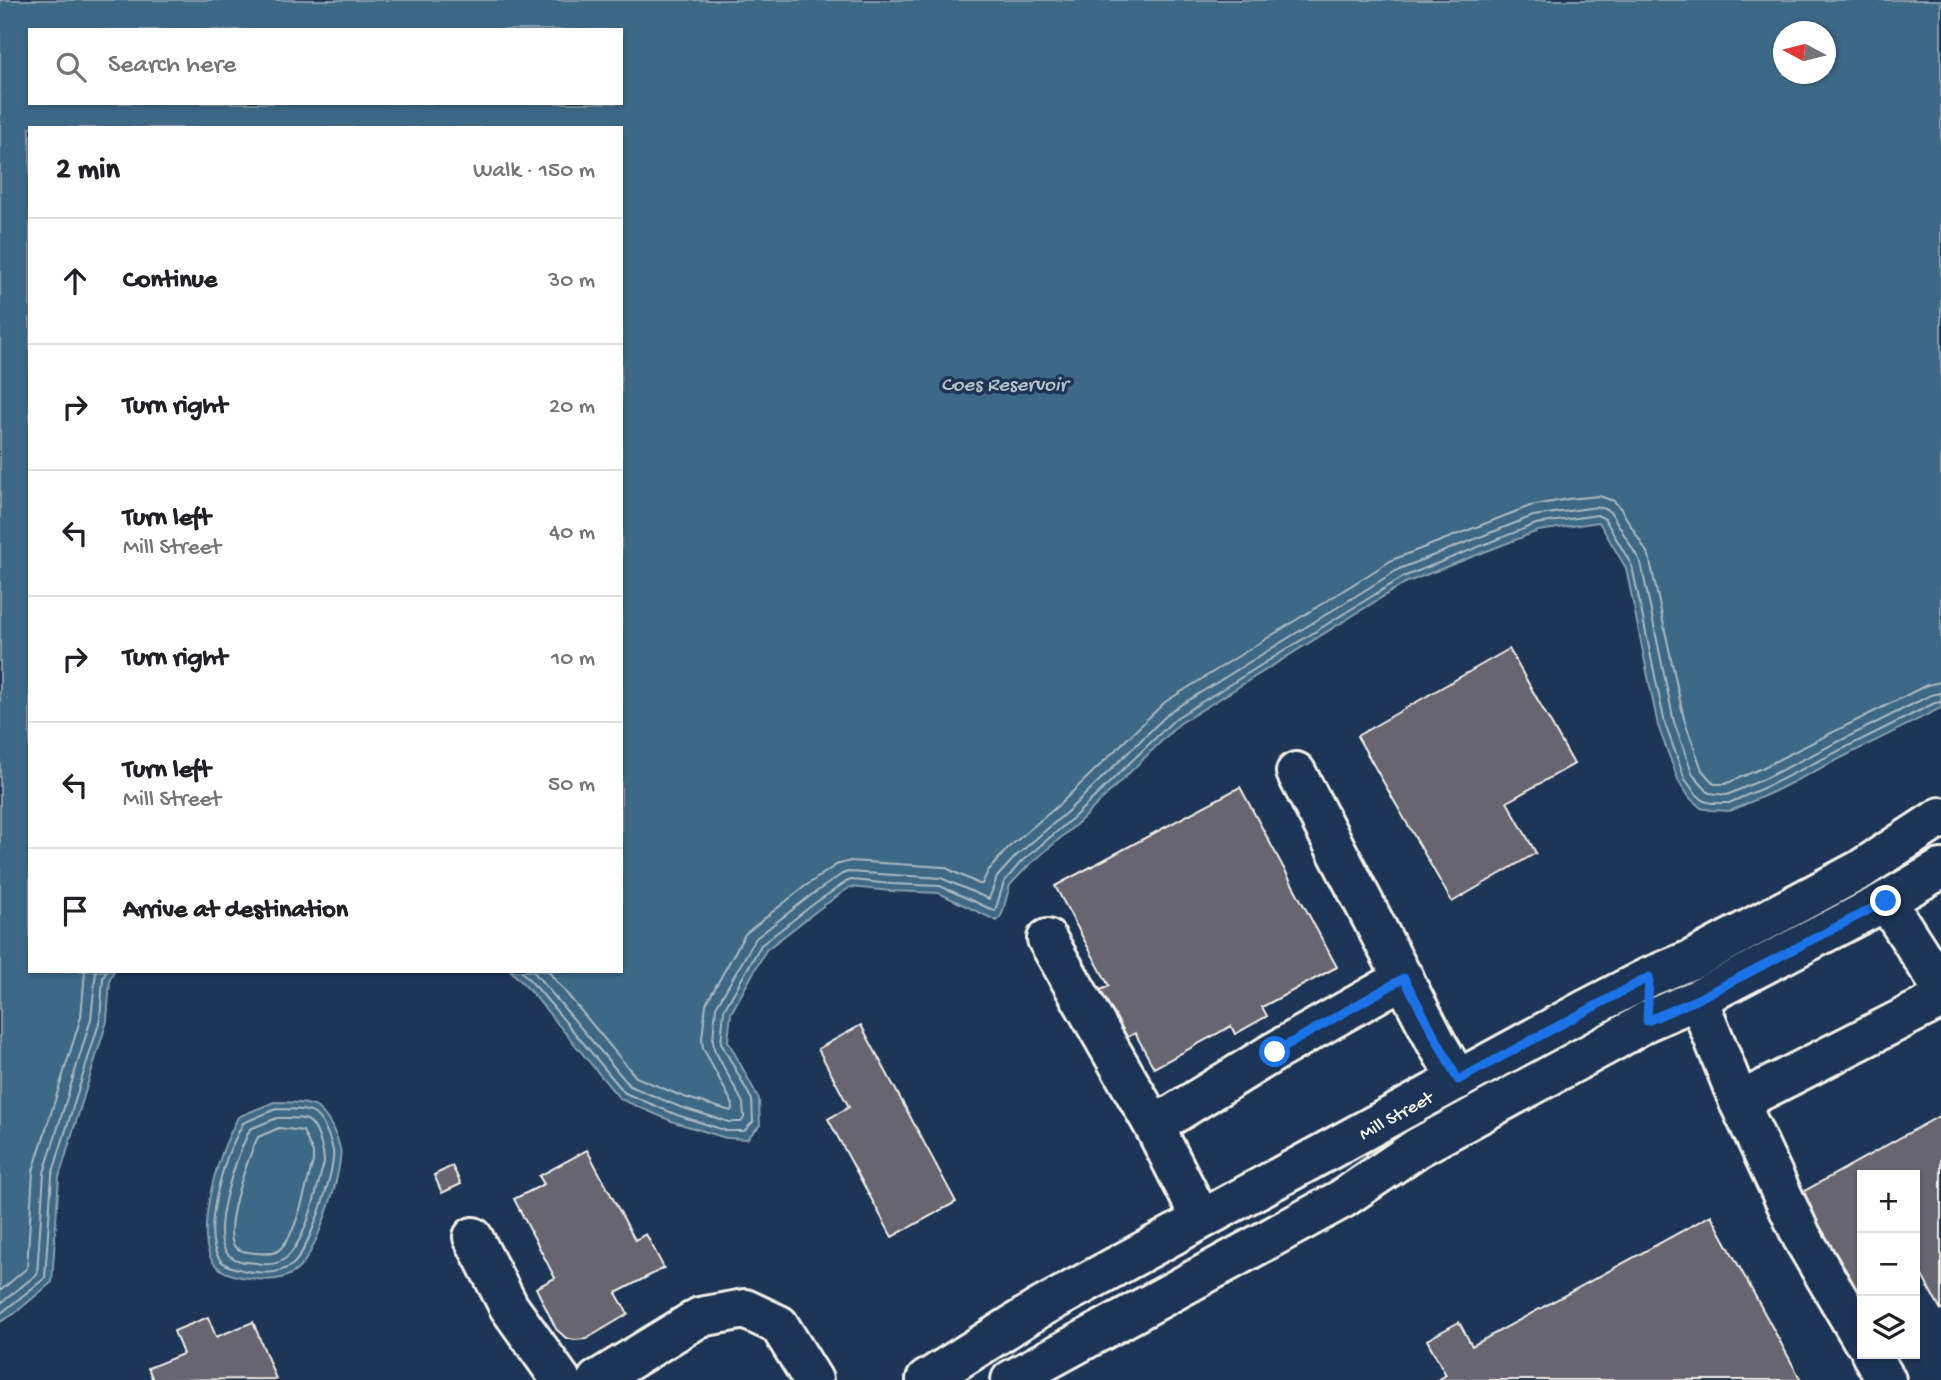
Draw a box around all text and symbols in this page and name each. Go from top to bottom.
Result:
north arrow [1773,21,1836,84]
search box [28,28,623,105]
icon: search [52,48,90,86]
text: Search here [108,51,236,82]
text: 2 min [56,154,120,189]
text: Walk · 150 m [473,158,595,185]
icon: ahead [56,262,94,300]
text: Continue [123,266,217,297]
text: 30 m [548,268,595,295]
water label: Coes Reservoir [941,374,1071,399]
icon: right [56,388,94,426]
text: Turn right [123,392,227,423]
text: 20 m [549,394,595,421]
text: Turn left [123,504,211,535]
icon: left [56,514,94,552]
text: 40 m [549,520,595,547]
text: Mill Street [123,535,221,562]
icon: right [56,640,94,678]
text: Turn right [123,644,227,675]
text: 10 m [551,646,595,673]
text: Turn left [123,756,211,787]
icon: left [56,766,94,804]
text: 50 m [548,772,595,799]
text: Mill Street [123,787,221,814]
route end [1870,885,1901,916]
icon: arrive [56,892,94,930]
text: Arrive at destination [123,896,348,927]
route start [1259,1036,1290,1067]
street label: Mill Street [1356,1086,1440,1147]
map controls [1857,1170,1920,1359]
button: + [1857,1170,1920,1233]
button: − [1857,1233,1920,1296]
button: layers [1857,1296,1920,1359]

